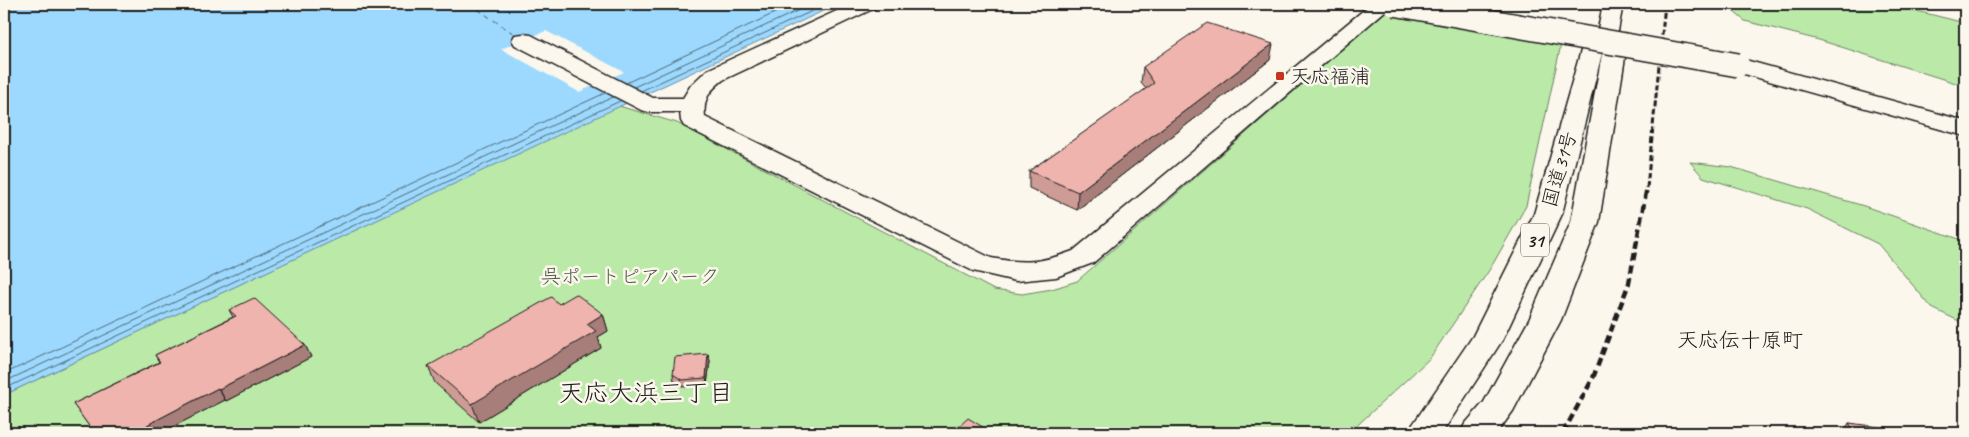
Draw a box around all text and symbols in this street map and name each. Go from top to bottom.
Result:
place label: 天応福浦 [1290,64,1370,89]
marker: 天応福浦 [1274,70,1286,82]
street label: 国道31号 [1537,128,1582,210]
road number: 31 [1521,224,1549,256]
park label: 呉ポートピアパーク [541,264,719,289]
district label: 天応伝十原町 [1677,327,1803,353]
district label: 天応大浜三丁目 [558,377,734,409]

